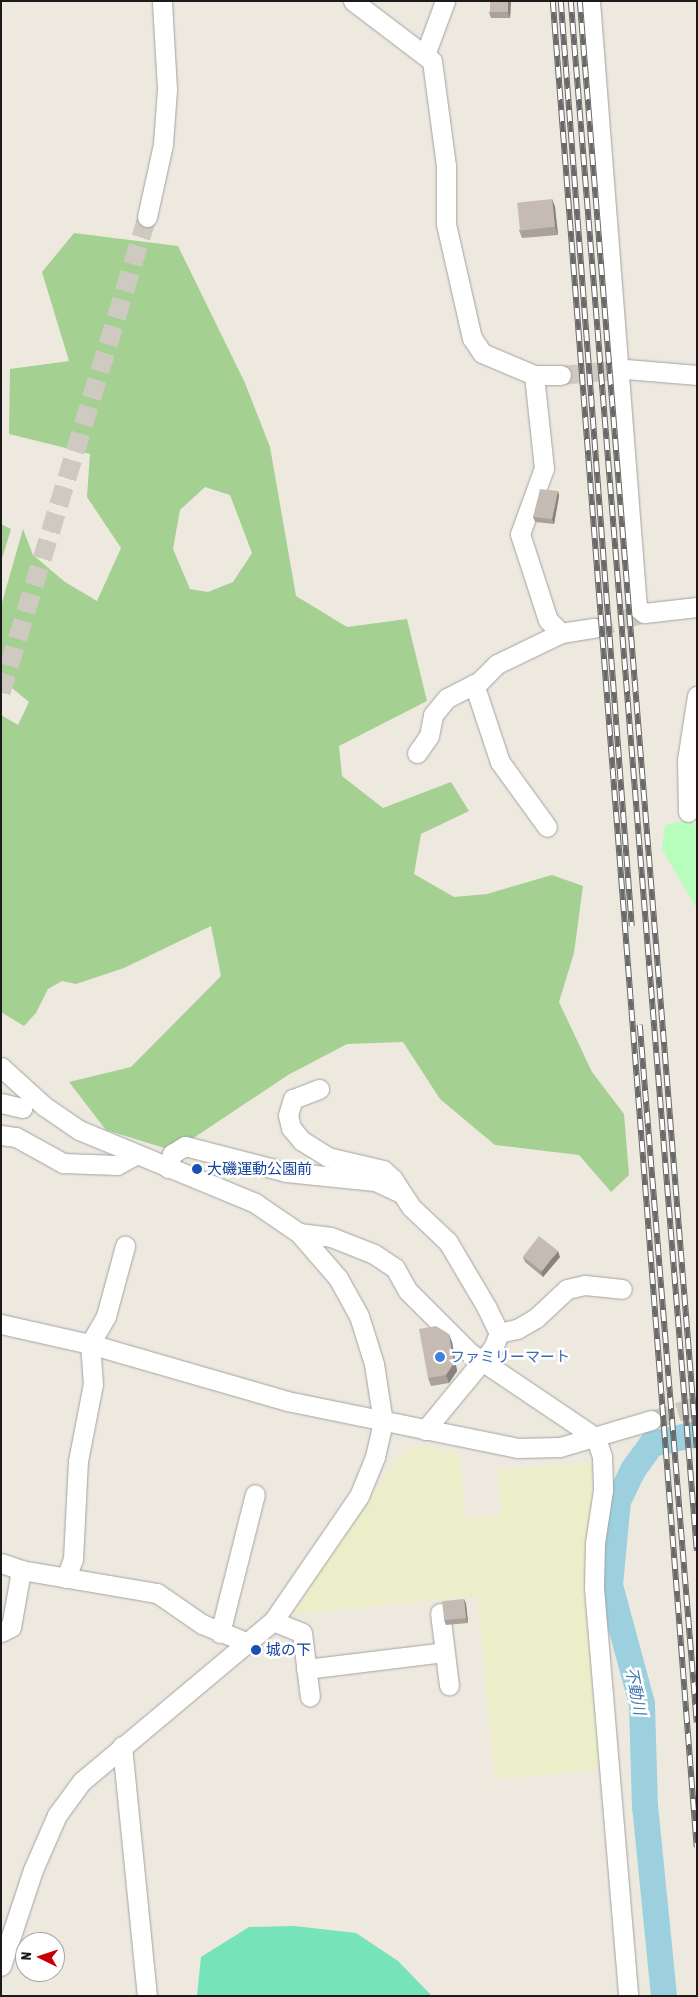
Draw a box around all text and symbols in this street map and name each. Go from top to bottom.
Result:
place label: 大磯運動公園前 [207,1160,312,1178]
marker: 大磯運動公園前 [191,1163,203,1175]
place label: ファミリーマート [450,1348,570,1366]
marker: ファミリーマート [434,1351,446,1363]
place label: 城の下 [266,1641,311,1659]
marker: 城の下 [250,1644,262,1656]
water label: 不動川 [622,1666,650,1716]
north arrow [15,1932,65,1982]
text: N [18,1951,34,1961]

